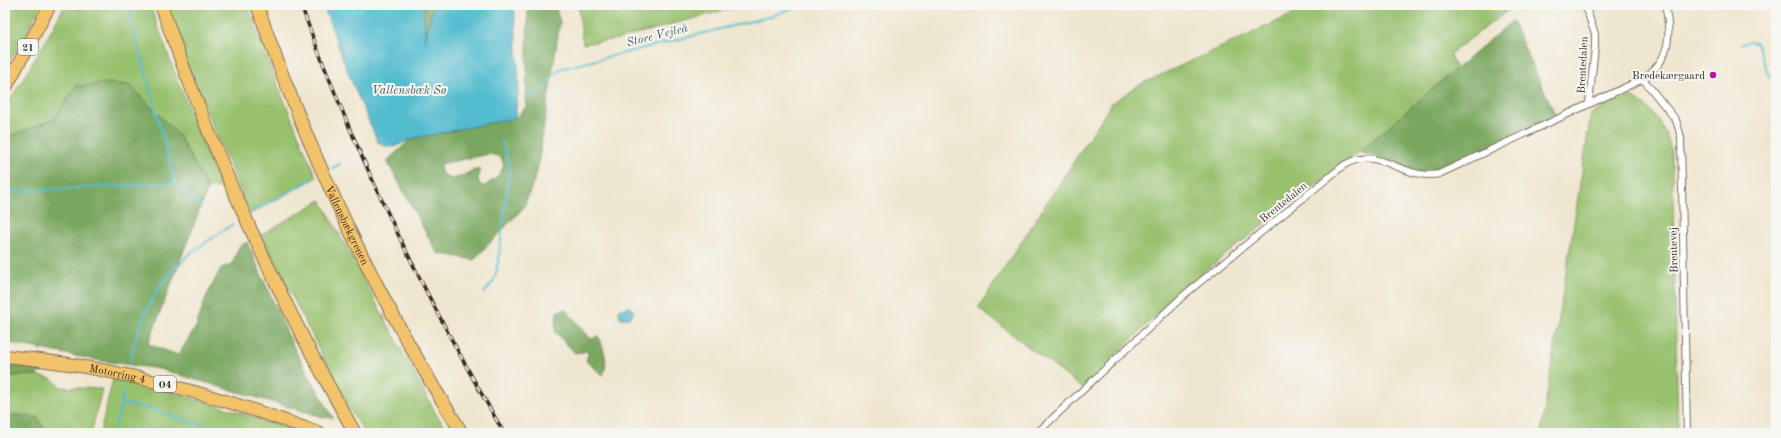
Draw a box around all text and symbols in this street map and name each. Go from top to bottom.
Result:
water label: Store Vejleå [625,22,690,49]
street label: Brentedalen [1577,36,1590,94]
road number: 21 [18,39,38,55]
marker: Bredekærgaard [1708,70,1718,80]
place label: Bredekærgaard [1632,71,1705,82]
water label: Vallensbæk Sø [372,85,447,97]
street label: Brentedalen [1258,181,1310,225]
street label: Vallensbækgrenen [323,184,370,267]
street label: Brentevej [1669,227,1680,273]
street label: Motorring 4 [88,364,147,386]
road number: O4 [154,376,176,392]

